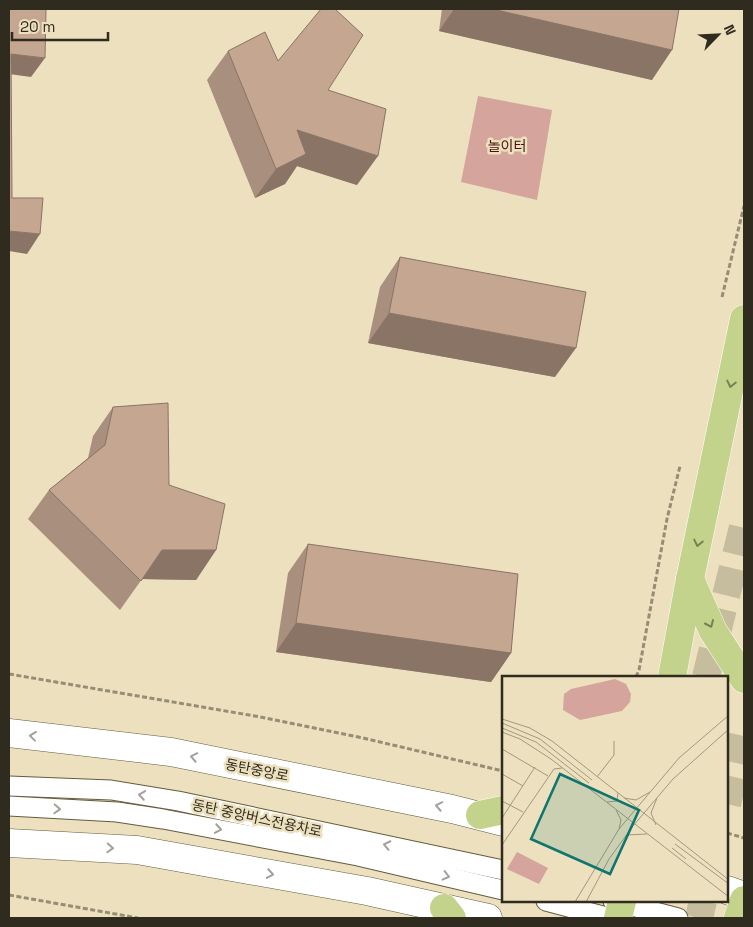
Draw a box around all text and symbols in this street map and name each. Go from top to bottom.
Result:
scale bar [12,10,109,42]
north arrow [693,10,743,60]
text: 20 m [20,17,55,36]
text: N [720,22,740,38]
park label: 놀이터 [488,137,526,155]
one-way arrow [726,380,736,389]
one-way arrow [693,539,703,548]
one-way arrow [703,619,714,628]
inset map [502,676,728,902]
one-way arrow [28,731,36,742]
one-way arrow [189,752,198,763]
street label: 동탄중앙로 [224,755,290,785]
one-way arrow [138,791,146,801]
street label: 동탄 중앙버스전용차로 [190,795,324,841]
one-way arrow [434,801,443,812]
one-way arrow [54,803,62,814]
one-way arrow [214,823,223,833]
one-way arrow [382,840,391,851]
one-way arrow [106,843,114,854]
one-way arrow [266,868,275,878]
one-way arrow [442,870,451,881]

